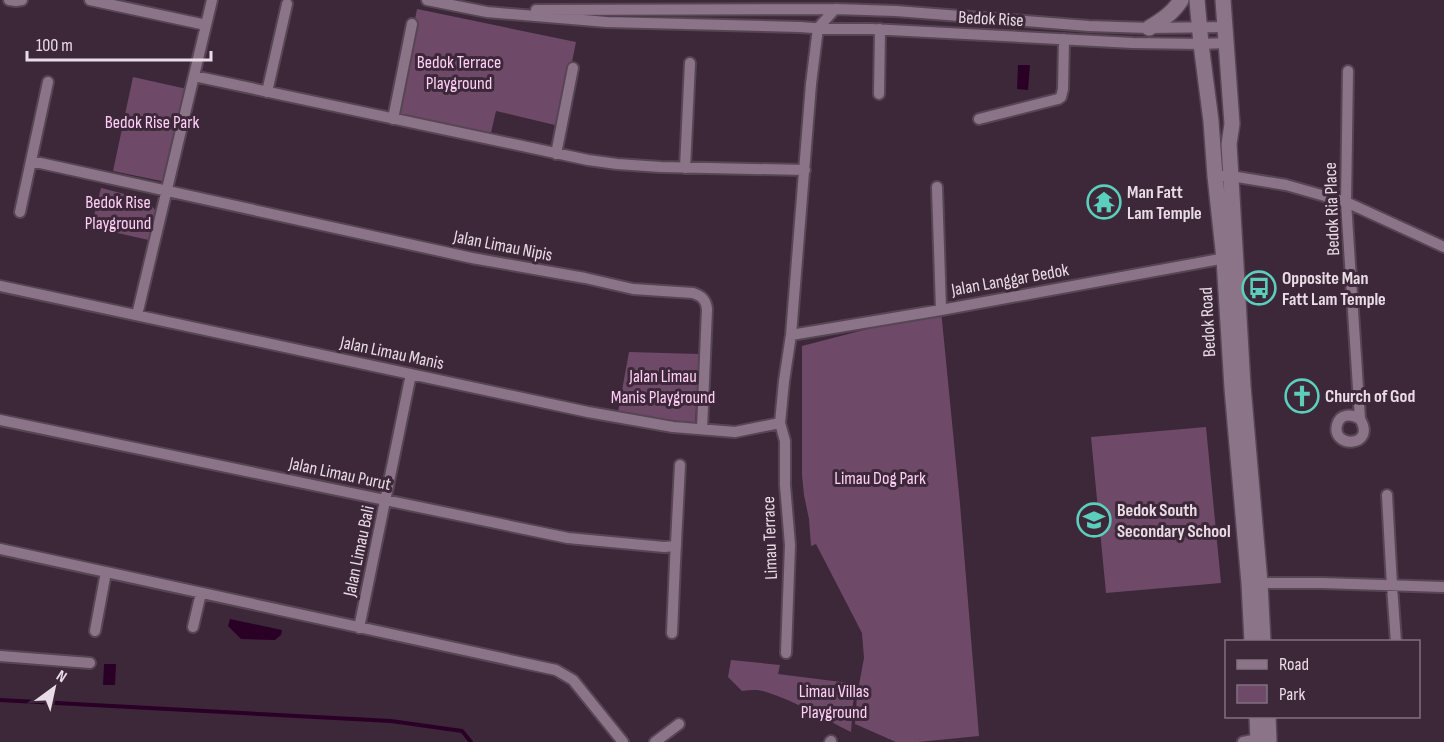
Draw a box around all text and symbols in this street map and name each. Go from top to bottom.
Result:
street label: Bedok Rise [958,7,1024,31]
scale bar [27,24,212,62]
text: 100 m [36,35,73,56]
park label: Bedok Terrace Playground [417,52,501,94]
park label: Bedok Rise Park [105,112,199,133]
street label: Bedok Ria Place [1320,162,1344,256]
place label: Man Fatt Lam Temple [1127,182,1202,224]
temple icon: Man Fatt Lam Temple [1086,184,1122,220]
park label: Bedok Rise Playground [85,192,151,234]
street label: Jalan Limau Nipis [451,226,554,266]
street label: Jalan Langgar Bedok [949,259,1071,301]
place label: Opposite Man Fatt Lam Temple [1282,268,1386,310]
bus stop icon: Opposite Man Fatt Lam Temple [1241,270,1277,306]
street label: Bedok Road [1196,287,1220,357]
street label: Jalan Limau Manis [337,332,446,374]
park label: Jalan Limau Manis Playground [611,366,715,408]
church icon: Church of God [1284,378,1320,414]
place label: Church of God [1325,386,1415,407]
street label: Jalan Limau Purut [286,453,393,495]
park label: Limau Dog Park [834,468,926,489]
street label: Limau Terrace [758,496,782,580]
place label: Bedok South Secondary School [1117,500,1231,542]
school or university icon: Bedok South Secondary School [1076,502,1112,538]
street label: Jalan Limau Bali [339,504,379,599]
legend [1225,640,1420,718]
text: Road [1279,654,1309,675]
north arrow [24,658,84,718]
text: N [53,666,70,687]
park label: Limau Villas Playground [799,681,869,723]
text: Park [1279,684,1305,705]

